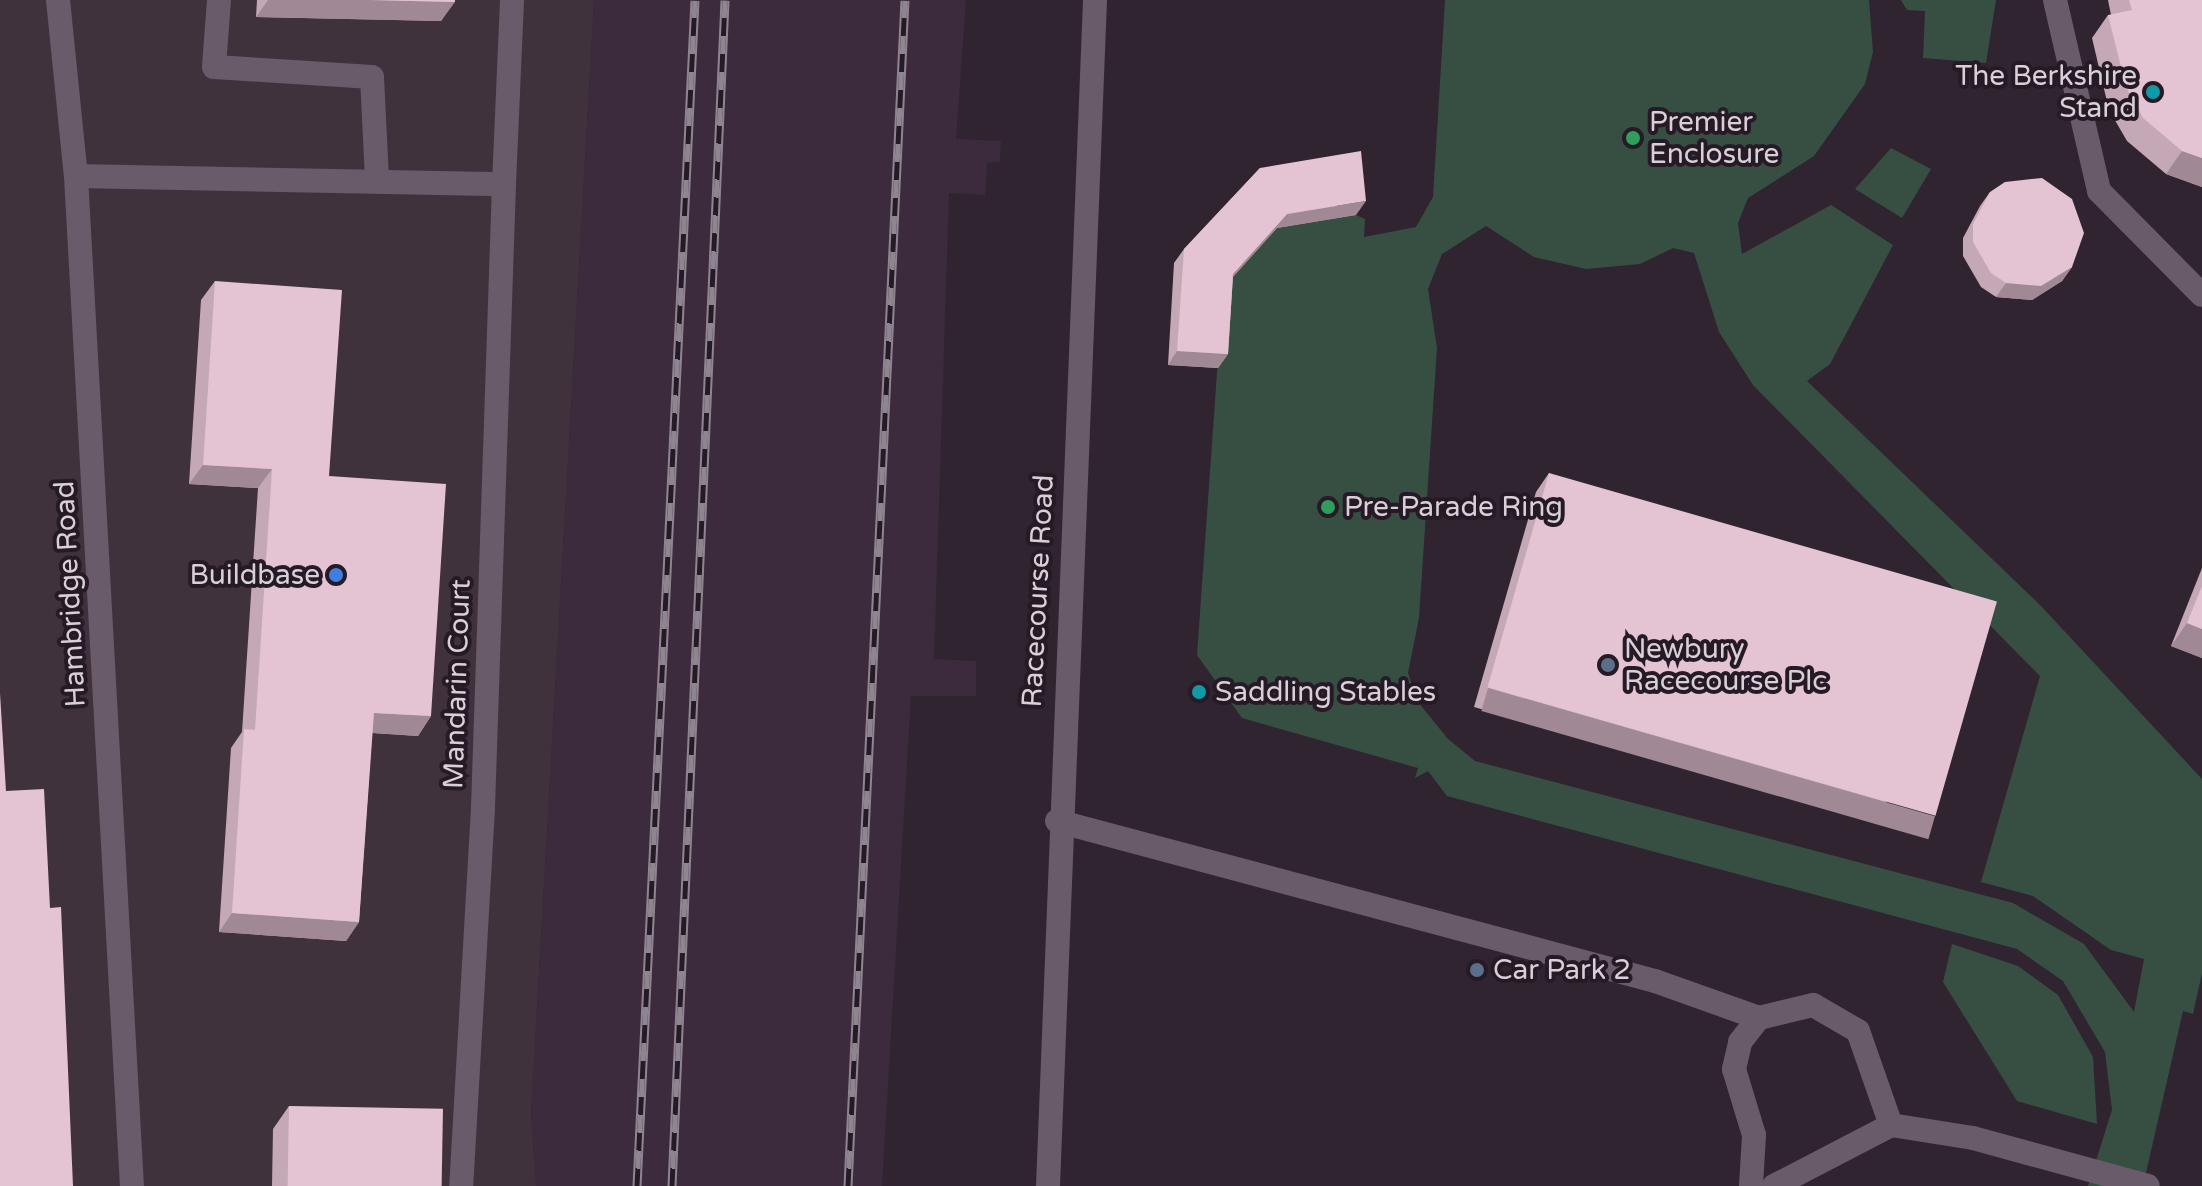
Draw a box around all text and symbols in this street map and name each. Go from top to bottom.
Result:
place label: The Berkshire Stand [1955,59,2137,125]
marker: The Berkshire Stand [2144,83,2162,101]
place label: Premier Enclosure [1649,105,1779,171]
marker: Premier Enclosure [1624,129,1642,147]
street label: Racecourse Road [1015,474,1061,708]
street label: Hambridge Road [47,480,93,708]
place label: Pre-Parade Ring [1344,490,1563,524]
marker: Pre-Parade Ring [1319,498,1337,516]
place label: Buildbase [189,558,320,592]
marker: Buildbase [327,566,345,584]
street label: Mandarin Court [437,579,477,789]
place label: Newbury Racecourse Plc [1624,632,1827,698]
marker: Newbury Racecourse Plc [1599,656,1617,674]
place label: Saddling Stables [1215,675,1436,709]
marker: Saddling Stables [1190,683,1208,701]
place label: Car Park 2 [1493,953,1631,987]
marker: Car Park 2 [1468,961,1486,979]

